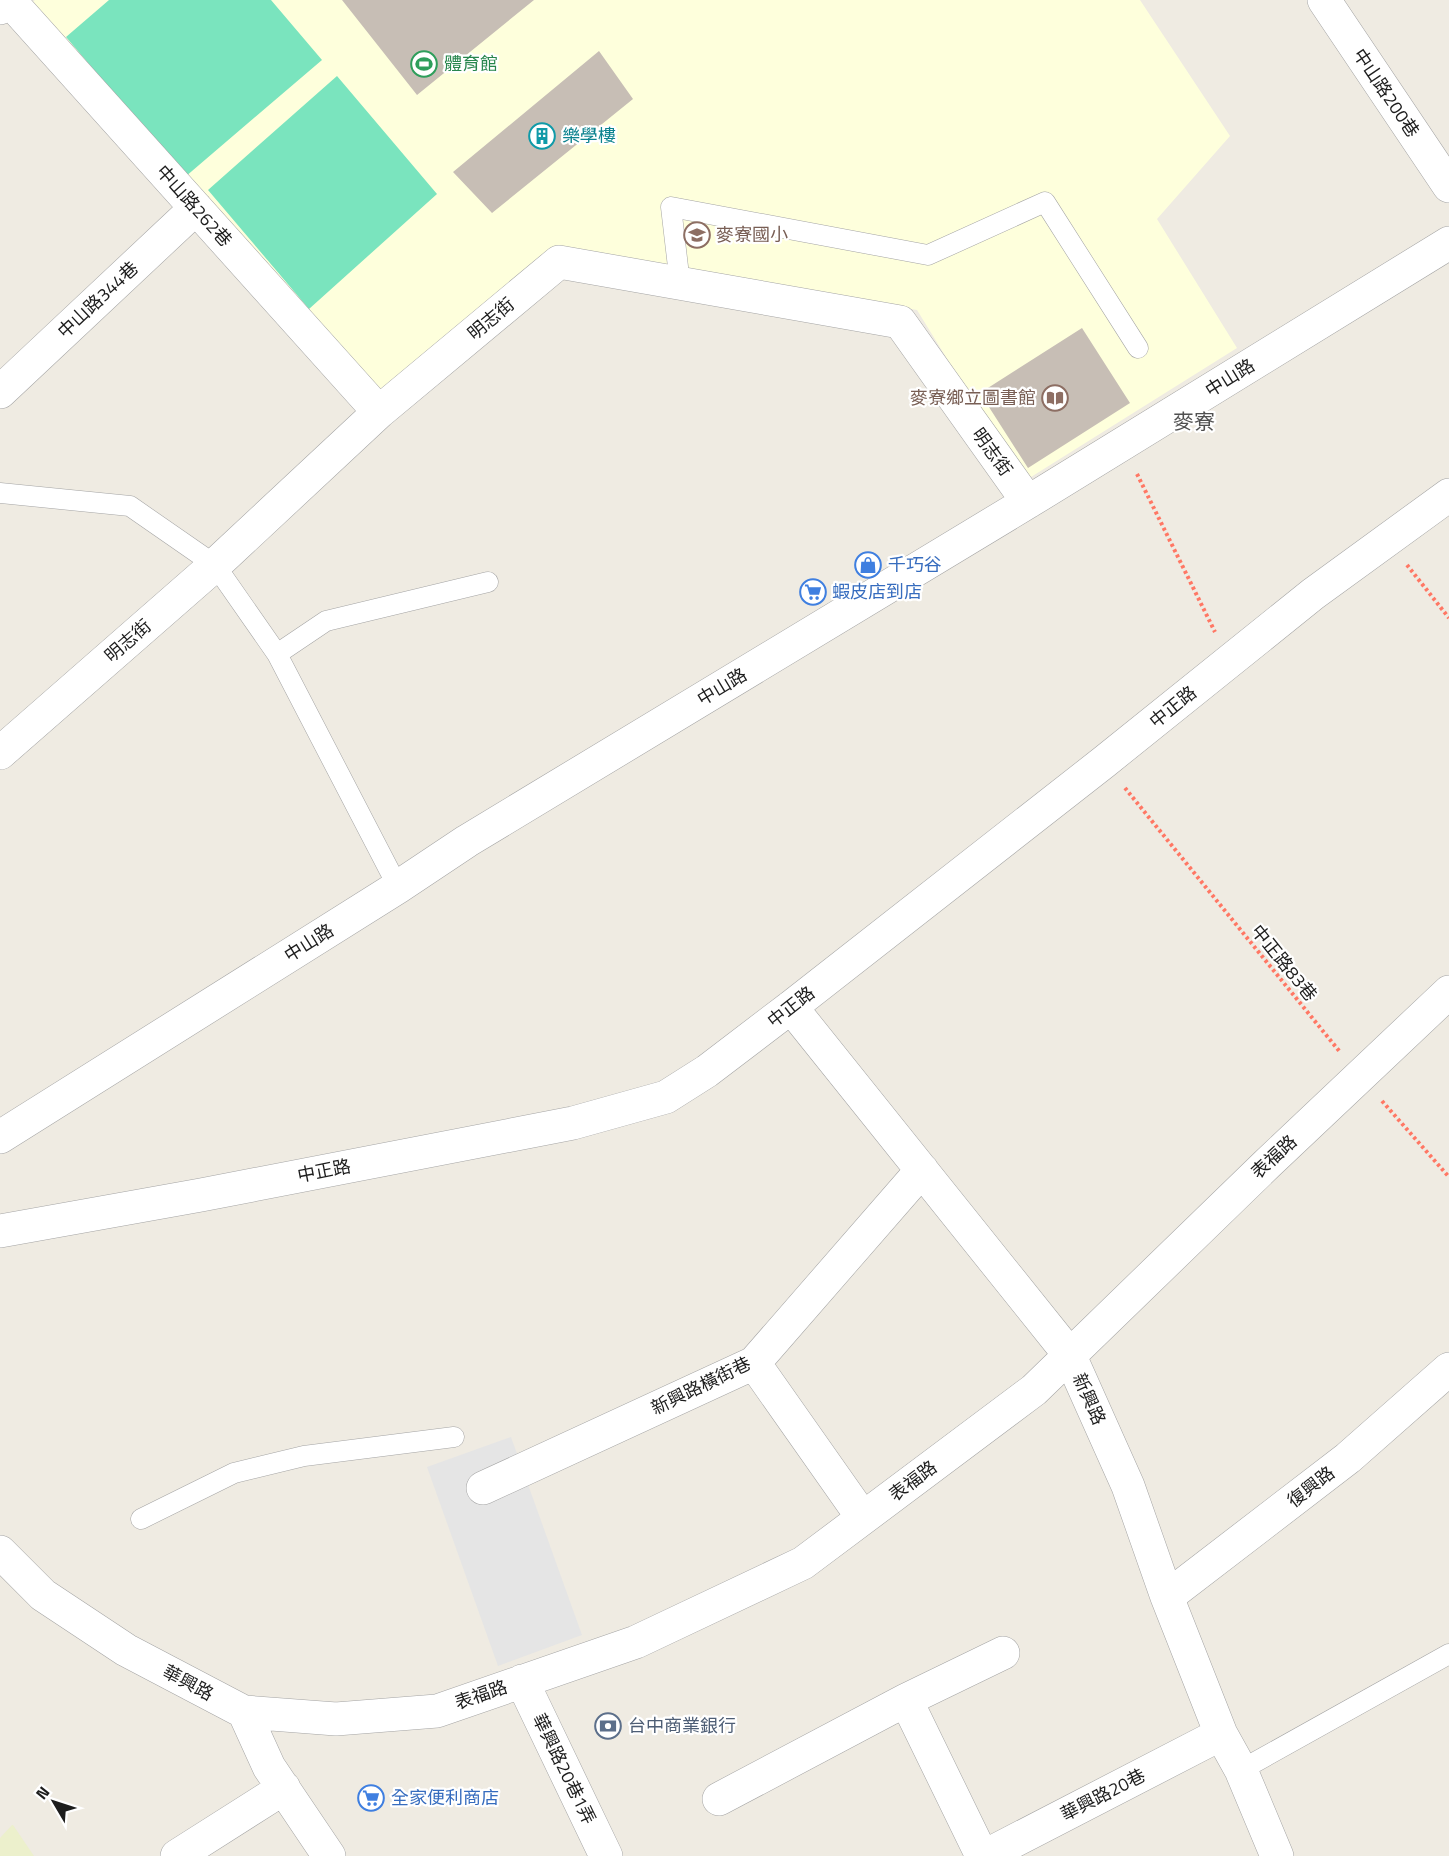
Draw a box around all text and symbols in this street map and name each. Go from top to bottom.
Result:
street label: 中山路200巷 [1347,43,1426,143]
sports icon: 體育館 [409,49,439,79]
place label: 體育館 [444,50,498,77]
building icon: 樂學樓 [527,121,557,151]
place label: 樂學樓 [562,122,616,149]
street label: 中山路262巷 [150,159,239,253]
school or university icon: 麥寮國小 [682,220,712,250]
place label: 麥寮國小 [716,221,788,248]
street label: 中山路344巷 [51,255,144,344]
street label: 明志街 [461,291,520,346]
street label: 中山路 [1200,352,1260,403]
library icon: 麥寮鄉立圖書館 [1040,383,1070,413]
place label: 麥寮鄉立圖書館 [910,384,1036,411]
district label: 麥寮 [1173,405,1215,437]
street label: 明志街 [966,422,1019,481]
shop icon: 千巧谷 [853,550,883,580]
place label: 千巧谷 [888,551,942,578]
supermarket icon: 蝦皮店到店 [798,577,828,607]
place label: 蝦皮店到店 [832,578,922,605]
street label: 明志街 [98,613,157,669]
street label: 中山路 [692,661,752,712]
street label: 中正路 [1143,679,1202,734]
street label: 中山路 [279,917,339,968]
street label: 中正路83巷 [1245,918,1324,1007]
street label: 中正路 [761,979,820,1034]
street label: 表福路 [1245,1128,1303,1185]
street label: 中正路 [295,1152,353,1189]
street label: 新興路橫街巷 [646,1350,755,1421]
street label: 新興路 [1066,1369,1113,1429]
street label: 表福路 [883,1454,942,1508]
street label: 復興路 [1281,1459,1340,1514]
street label: 華興路 [158,1658,218,1707]
street label: 表福路 [451,1673,511,1716]
street label: 華興路20巷1弄 [526,1709,603,1829]
bank icon: 台中商業銀行 [593,1711,623,1741]
place label: 台中商業銀行 [628,1712,736,1739]
street label: 華興路20巷 [1056,1762,1150,1828]
north arrow [24,1772,84,1832]
text: N [30,1781,55,1804]
supermarket icon: 全家便利商店 [356,1783,386,1813]
place label: 全家便利商店 [391,1784,499,1811]

